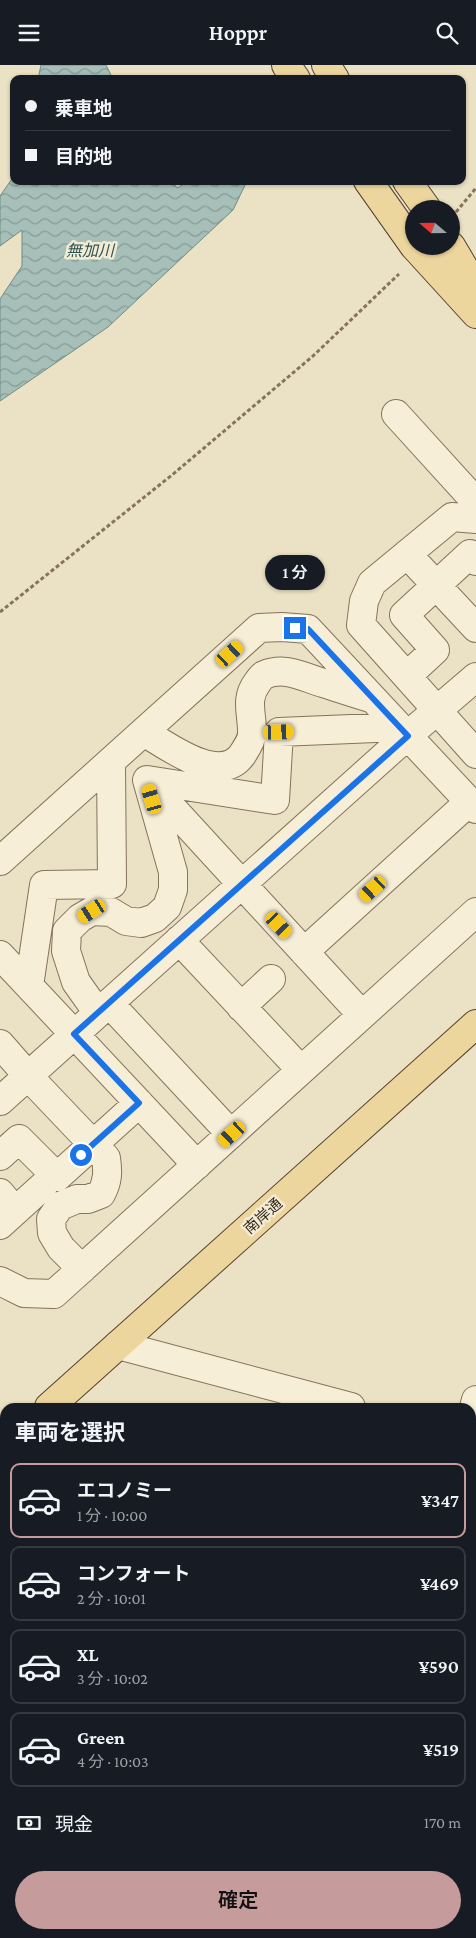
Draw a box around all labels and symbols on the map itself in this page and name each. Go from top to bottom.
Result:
north arrow [405,200,460,255]
water label: 無加川 [66,242,116,259]
callout: 1 分 [265,555,325,591]
route end [284,617,306,639]
car [213,638,246,670]
car [263,724,294,740]
car [140,783,163,815]
car [356,873,389,905]
car [75,897,108,925]
car [263,909,294,941]
car [215,1118,248,1150]
route start [70,1144,92,1166]
street label: 南岸通 [241,1195,285,1237]

